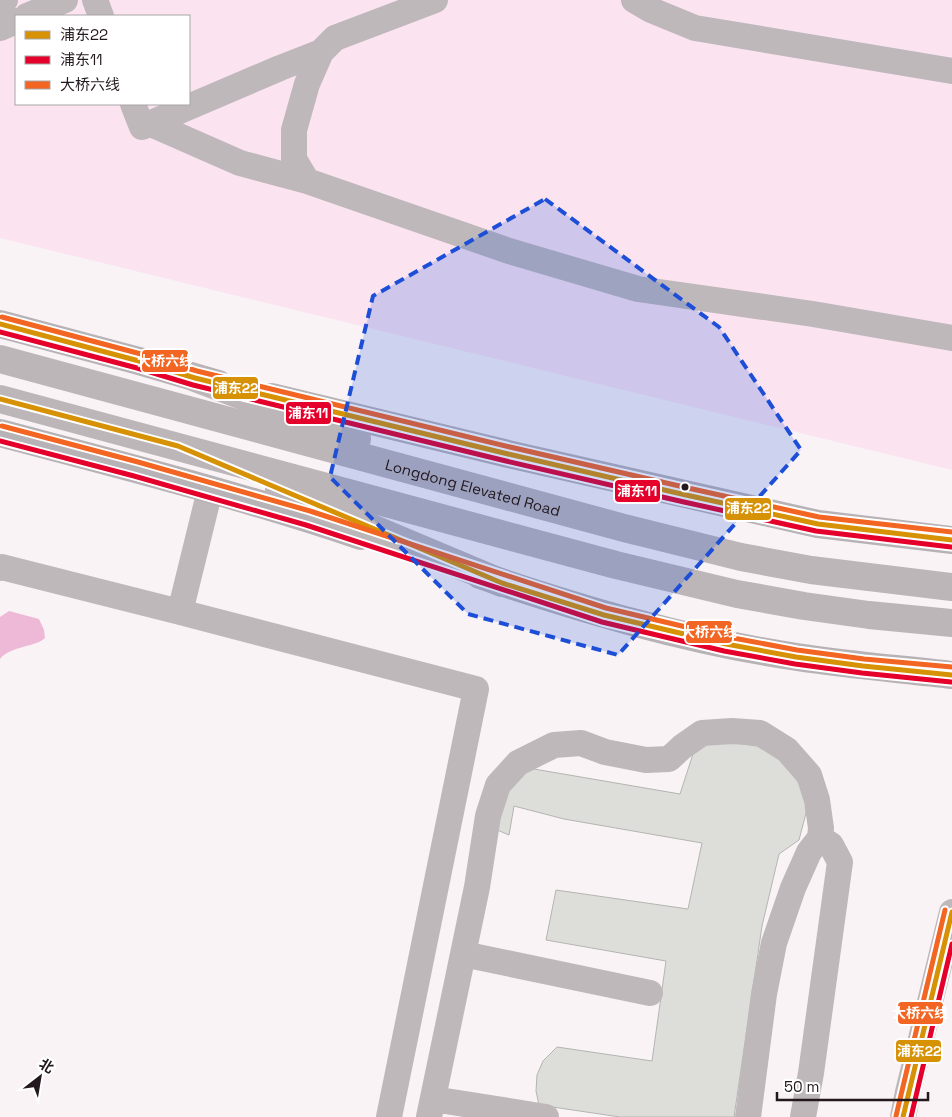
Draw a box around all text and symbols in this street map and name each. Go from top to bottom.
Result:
legend [15,15,190,105]
text: 浦东22 [60,25,108,44]
text: 浦东11 [60,50,103,69]
text: 大桥六线 [60,75,120,94]
line badge: 大桥六线 [141,349,189,373]
text: 大桥六线 [137,352,193,370]
line badge: 浦东22 [212,376,259,400]
text: 浦东22 [214,379,258,397]
line badge: 浦东11 [285,401,332,425]
text: 浦东11 [288,404,328,422]
street label: Longdong Elevated Road [383,454,563,520]
line badge: 浦东11 [614,479,661,503]
text: 浦东11 [617,482,657,500]
unlabelled marker [680,482,690,492]
line badge: 浦东22 [724,497,772,521]
text: 浦东22 [726,499,770,517]
line badge: 大桥六线 [685,620,733,644]
text: 大桥六线 [681,623,737,641]
line badge: 大桥六线 [897,1001,944,1025]
text: 大桥六线 [892,1004,948,1022]
line badge: 浦东22 [895,1039,942,1063]
text: 浦东22 [897,1042,941,1060]
north arrow [15,1052,65,1102]
text: 北 [36,1055,57,1077]
scale bar [777,1070,928,1102]
text: 50 m [784,1077,819,1096]

